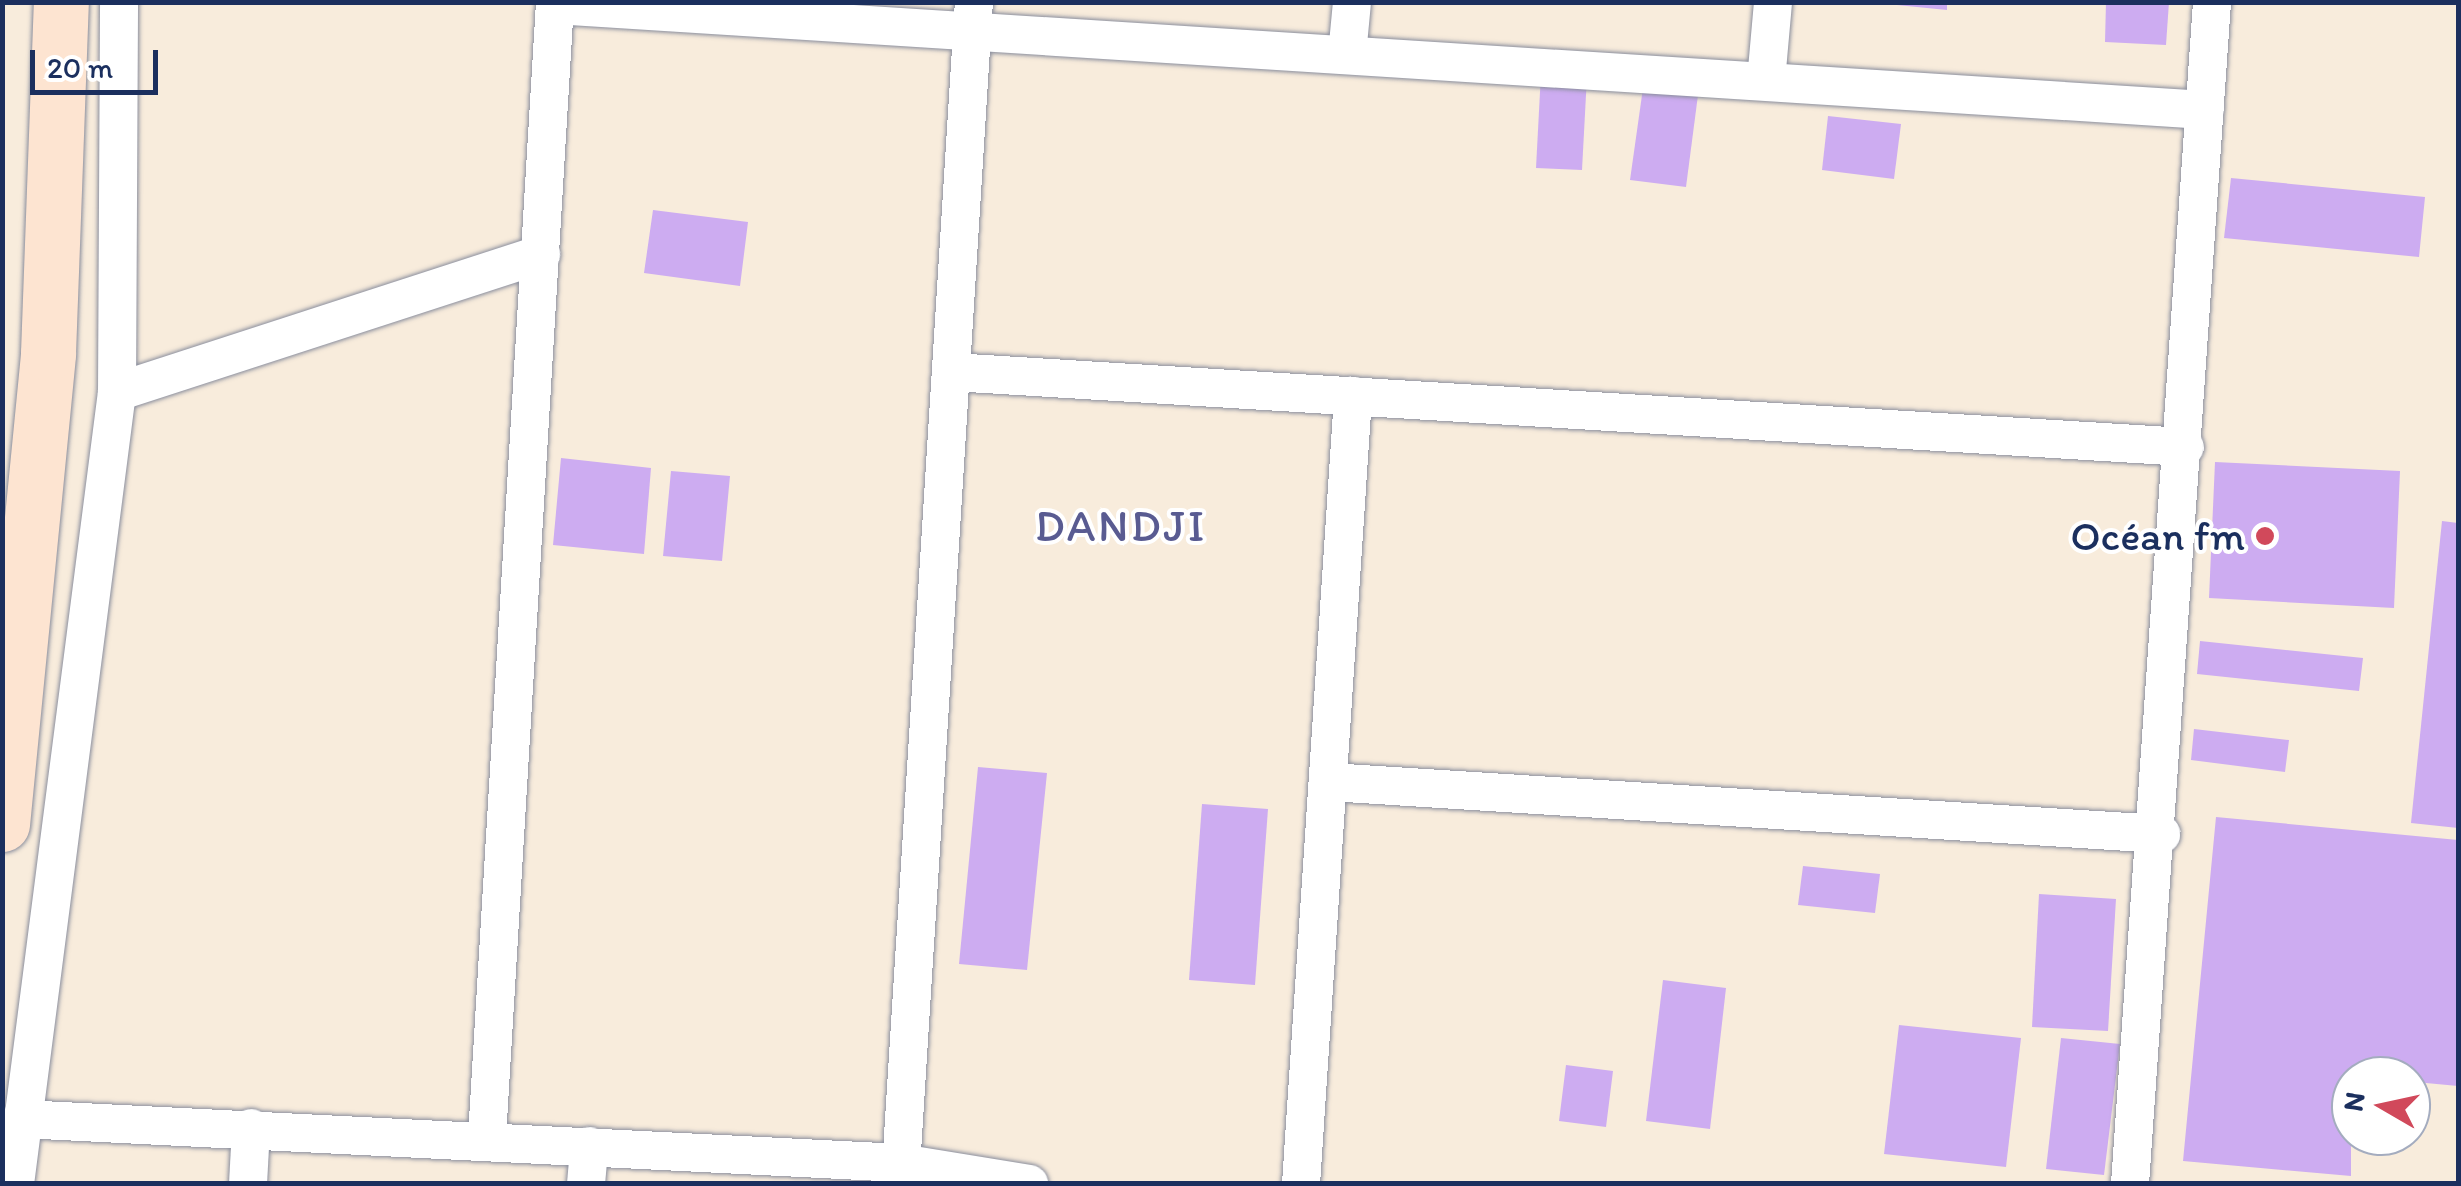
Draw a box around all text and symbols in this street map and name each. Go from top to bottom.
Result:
scale bar [35,30,162,92]
text: 20 m [47,49,113,86]
district label: DANDJI [1037,499,1205,553]
place label: Océan fm [2072,511,2245,561]
marker: Océan fm [2254,525,2276,547]
north arrow [2331,1056,2431,1156]
text: N [2335,1090,2372,1114]

